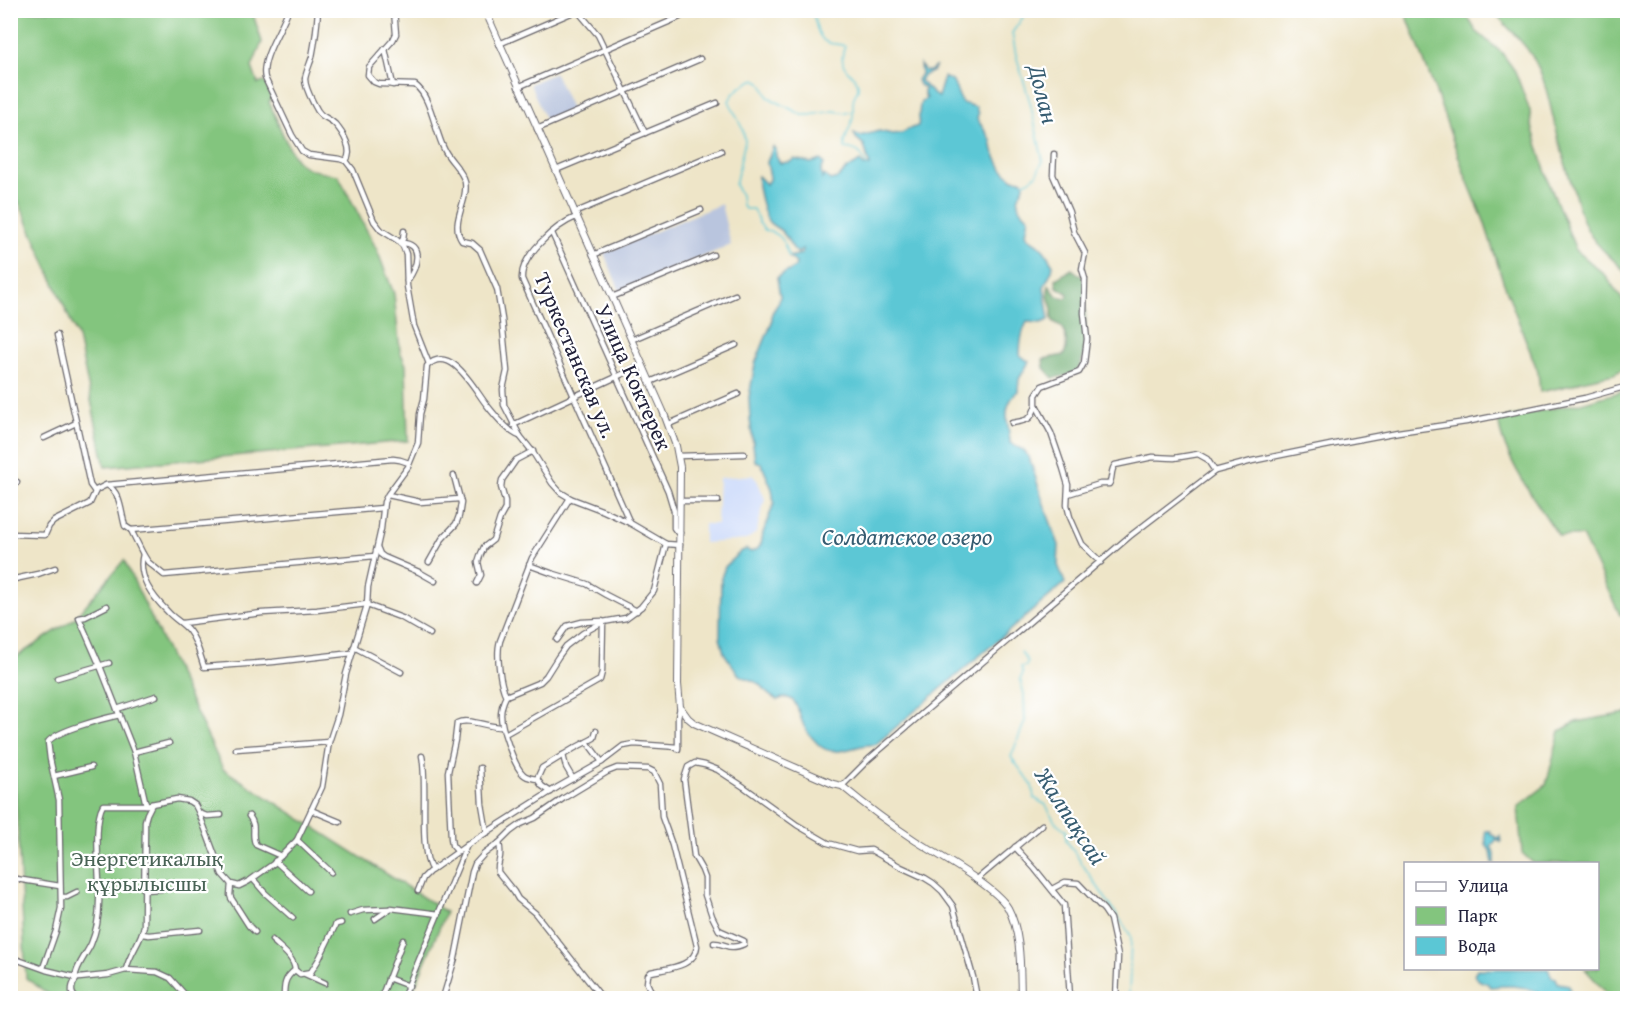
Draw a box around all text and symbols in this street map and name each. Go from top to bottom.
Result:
water label: Долан [1019,59,1068,127]
street label: Туркестанская ул. [527,267,625,443]
street label: Улица Коктерек [587,299,681,456]
water label: Солдатское озеро [822,519,992,554]
water label: Жалпақсай [1026,759,1116,872]
park label: Энергетикалық құрылысшы [71,842,223,899]
legend [1404,862,1599,970]
text: Улица [1458,872,1509,899]
text: Парк [1458,902,1498,929]
text: Вода [1458,932,1496,959]

